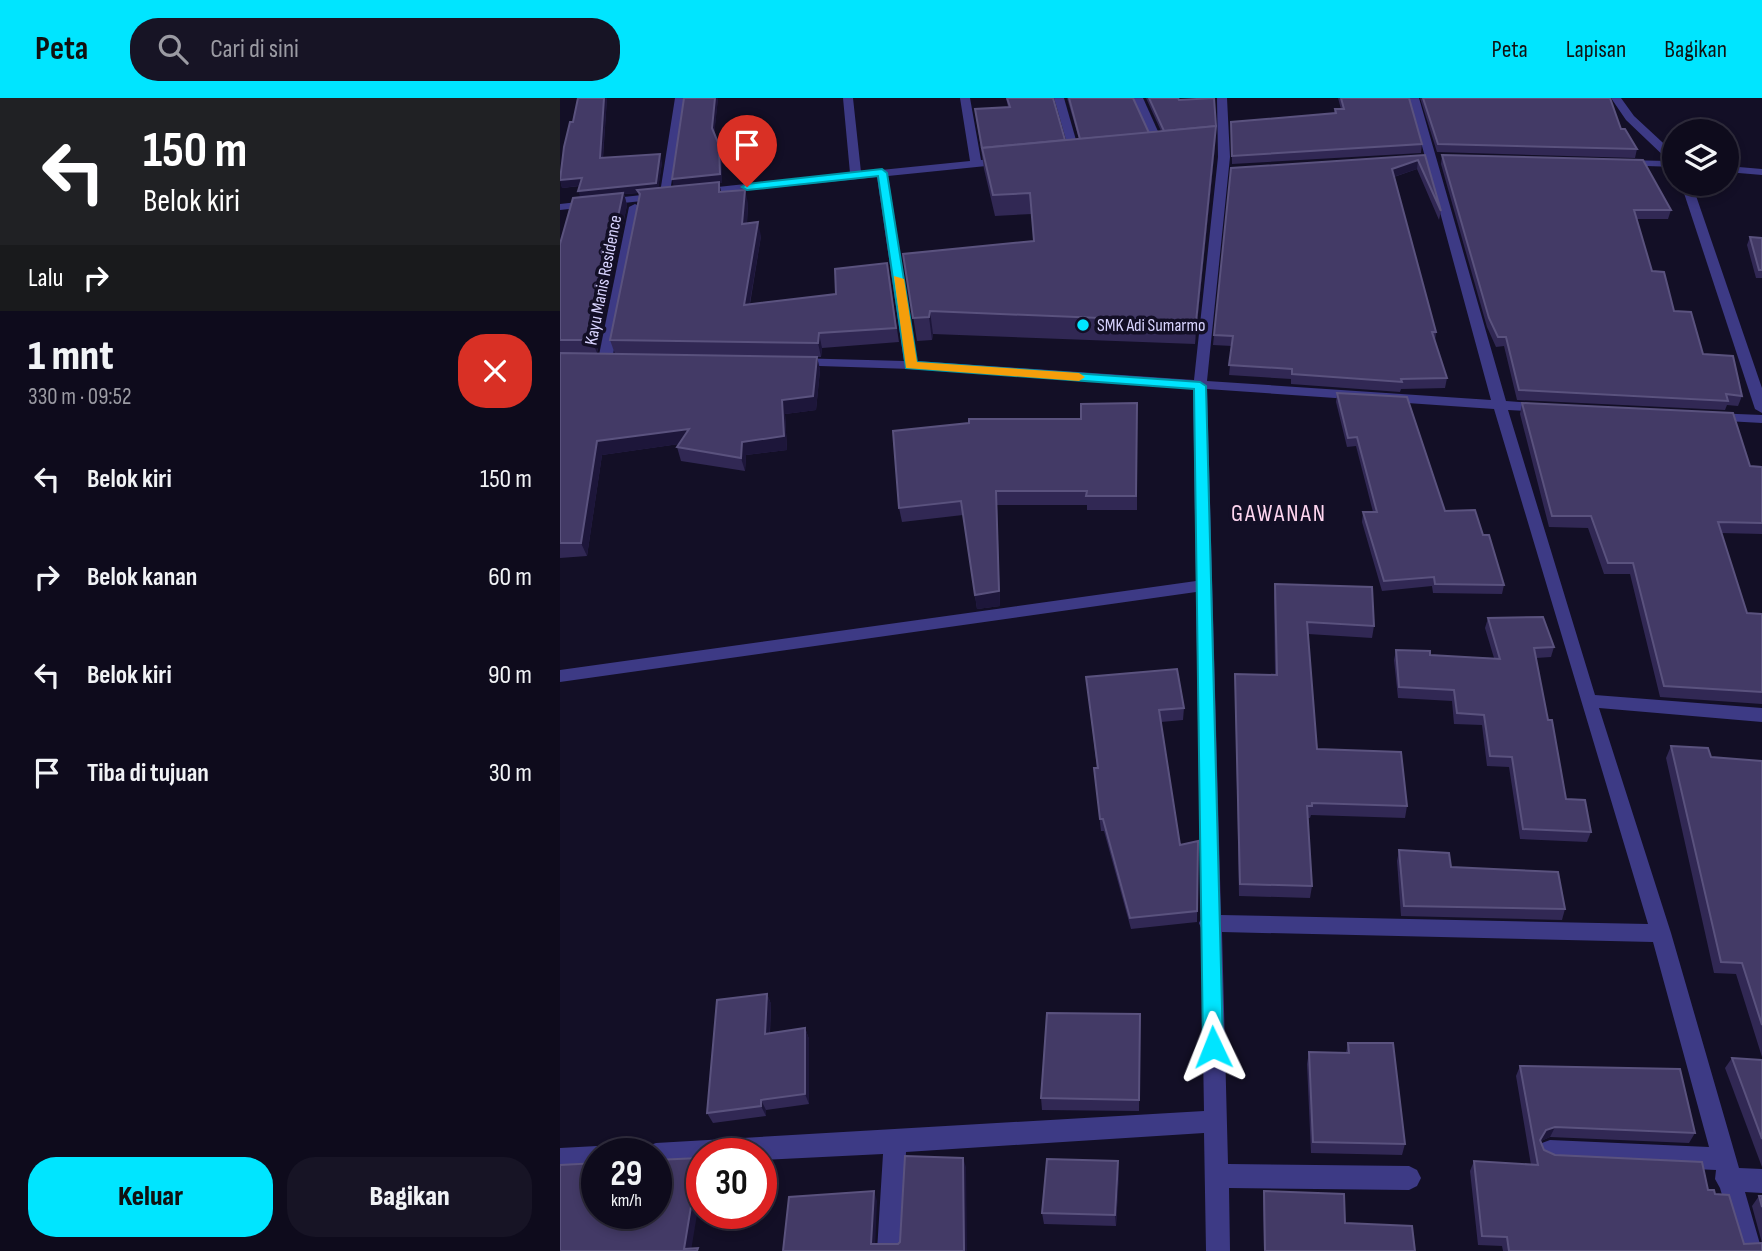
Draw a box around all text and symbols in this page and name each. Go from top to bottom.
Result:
search box [130,18,620,81]
text: Peta [35,29,88,69]
icon: search [154,30,192,68]
text: Cari di sini [210,34,299,65]
text: Peta [1492,35,1528,64]
text: Lapisan [1566,35,1626,64]
text: Bagikan [1664,35,1727,64]
pin [717,115,777,187]
map controls [1662,119,1739,196]
button: layers [1662,119,1739,196]
text: 150 m [143,122,247,181]
icon: left [28,126,119,217]
icon: arrive [728,126,766,164]
text: Belok kiri [143,182,240,221]
street label: Kayu Manis Residence [581,213,626,347]
icon: right [77,259,115,297]
text: Lalu [28,263,63,294]
place label: SMK Adi Sumarmo [1097,315,1206,336]
marker: SMK Adi Sumarmo [1075,317,1091,333]
text: 1 mnt [28,331,113,382]
button: close [458,334,532,408]
text: 330 m · 09:52 [28,383,131,411]
icon: left [28,460,66,498]
text: Belok kiri [87,464,172,495]
text: 150 m [480,464,532,495]
district label: GAWANAN [1231,499,1327,528]
icon: right [28,558,66,596]
text: Belok kanan [87,562,197,593]
text: 60 m [488,562,532,593]
icon: left [28,656,66,694]
text: Belok kiri [87,660,172,691]
text: 90 m [488,660,532,691]
icon: arrive [28,754,66,792]
text: Tiba di tujuan [87,758,209,789]
text: 30 m [489,758,532,789]
position arrow [1176,1010,1250,1084]
speed limit sign: 30 [686,1138,777,1229]
text: 29 [611,1153,642,1196]
button: Keluar [28,1157,273,1237]
button: Bagikan [287,1157,532,1237]
text: km/h [611,1190,642,1211]

